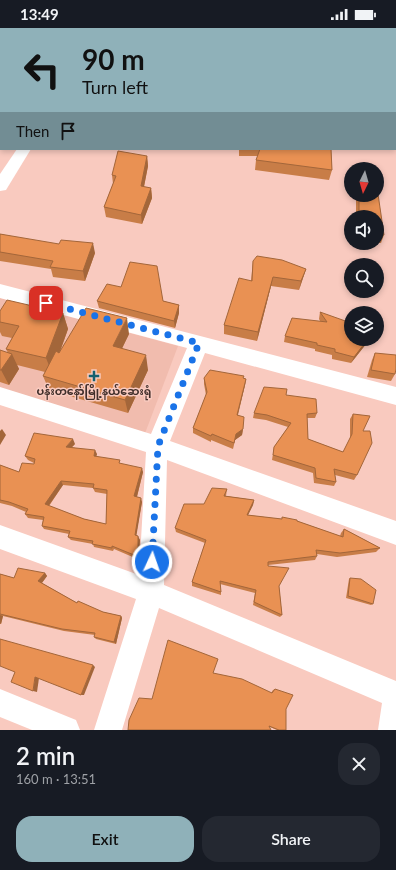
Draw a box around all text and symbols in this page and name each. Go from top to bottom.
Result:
text: 13:49 [20,5,59,23]
text: 90 m [82,42,145,76]
icon: left [16,44,68,96]
text: Turn left [82,76,148,98]
icon: arrive [57,120,79,142]
text: Then [16,122,49,140]
north arrow [344,162,384,202]
map controls [344,162,384,346]
button: sound [344,210,384,250]
button: search [344,258,384,298]
pin [29,286,63,320]
icon: arrive [35,292,57,314]
button: layers [344,306,384,346]
marker: ပန်းတနော်မြို့နယ်ဆေးရုံ [88,370,100,382]
place label: ပန်းတနော်မြို့နယ်ဆေးရုံ [37,384,151,401]
position arrow [131,541,173,583]
text: 2 min [16,741,75,770]
button: close [338,743,380,785]
text: 160 m · 13:51 [16,771,96,787]
button: Exit [16,816,194,862]
button: Share [202,816,380,862]

